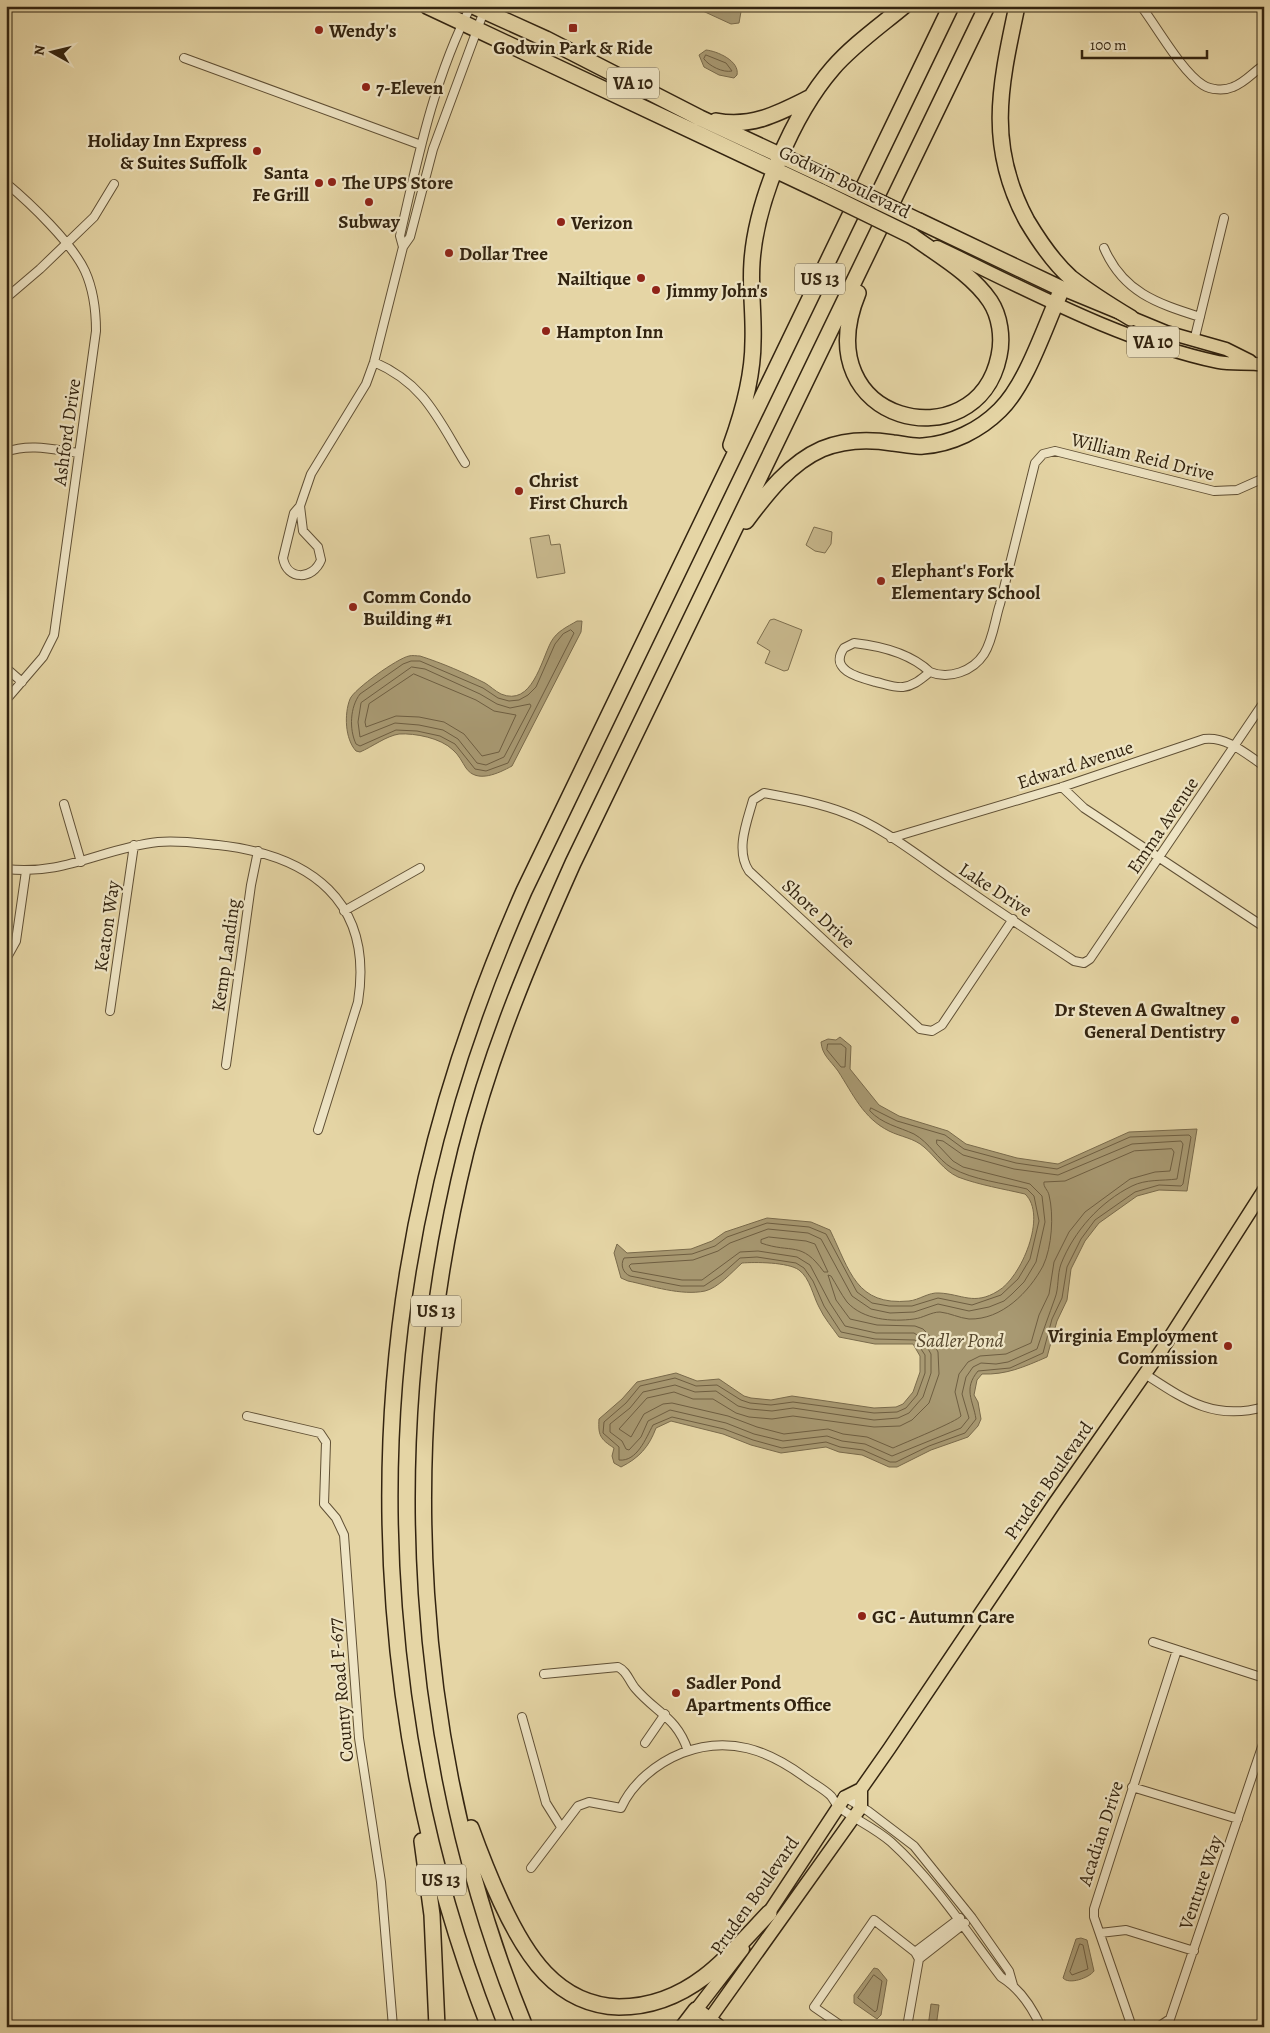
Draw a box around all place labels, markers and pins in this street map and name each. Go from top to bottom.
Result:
place label: Wendy's [328,18,397,44]
marker: Godwin Park & Ride [567,22,579,34]
marker: Wendy's [313,24,325,36]
place label: Godwin Park & Ride [493,35,653,61]
place label: 7-Eleven [376,75,444,101]
marker: 7-Eleven [360,81,372,93]
place label: Holiday Inn Express & Suites Suffolk [87,128,247,176]
marker: Holiday Inn Express & Suites Suffolk [251,145,263,157]
place label: Santa Fe Grill [252,160,310,208]
place label: The UPS Store [342,170,454,196]
marker: The UPS Store [326,176,338,188]
marker: Santa Fe Grill [313,177,325,189]
marker: Subway [363,196,375,208]
place label: Subway [338,209,401,235]
place label: Verizon [570,210,633,236]
marker: Verizon [555,216,567,228]
place label: Dollar Tree [459,241,548,267]
marker: Dollar Tree [443,247,455,259]
place label: Nailtique [557,266,631,292]
marker: Nailtique [635,272,647,284]
place label: Jimmy John's [666,278,768,304]
marker: Jimmy John's [650,284,662,296]
place label: Hampton Inn [556,319,664,345]
marker: Hampton Inn [540,325,552,337]
place label: Christ First Church [529,468,628,516]
marker: Christ First Church [513,485,525,497]
place label: Elephant's Fork Elementary School [891,558,1040,606]
marker: Elephant's Fork Elementary School [875,575,887,587]
place label: Comm Condo Building #1 [363,584,471,632]
marker: Comm Condo Building #1 [347,601,359,613]
place label: Dr Steven A Gwaltney General Dentistry [1054,997,1226,1045]
marker: Dr Steven A Gwaltney General Dentistry [1229,1014,1241,1026]
place label: Virginia Employment Commission [1047,1323,1219,1371]
marker: Virginia Employment Commission [1222,1340,1234,1352]
place label: GC - Autumn Care [872,1604,1015,1630]
marker: GC - Autumn Care [856,1610,868,1622]
place label: Sadler Pond Apartments Office [685,1670,831,1718]
marker: Sadler Pond Apartments Office [670,1687,682,1699]

